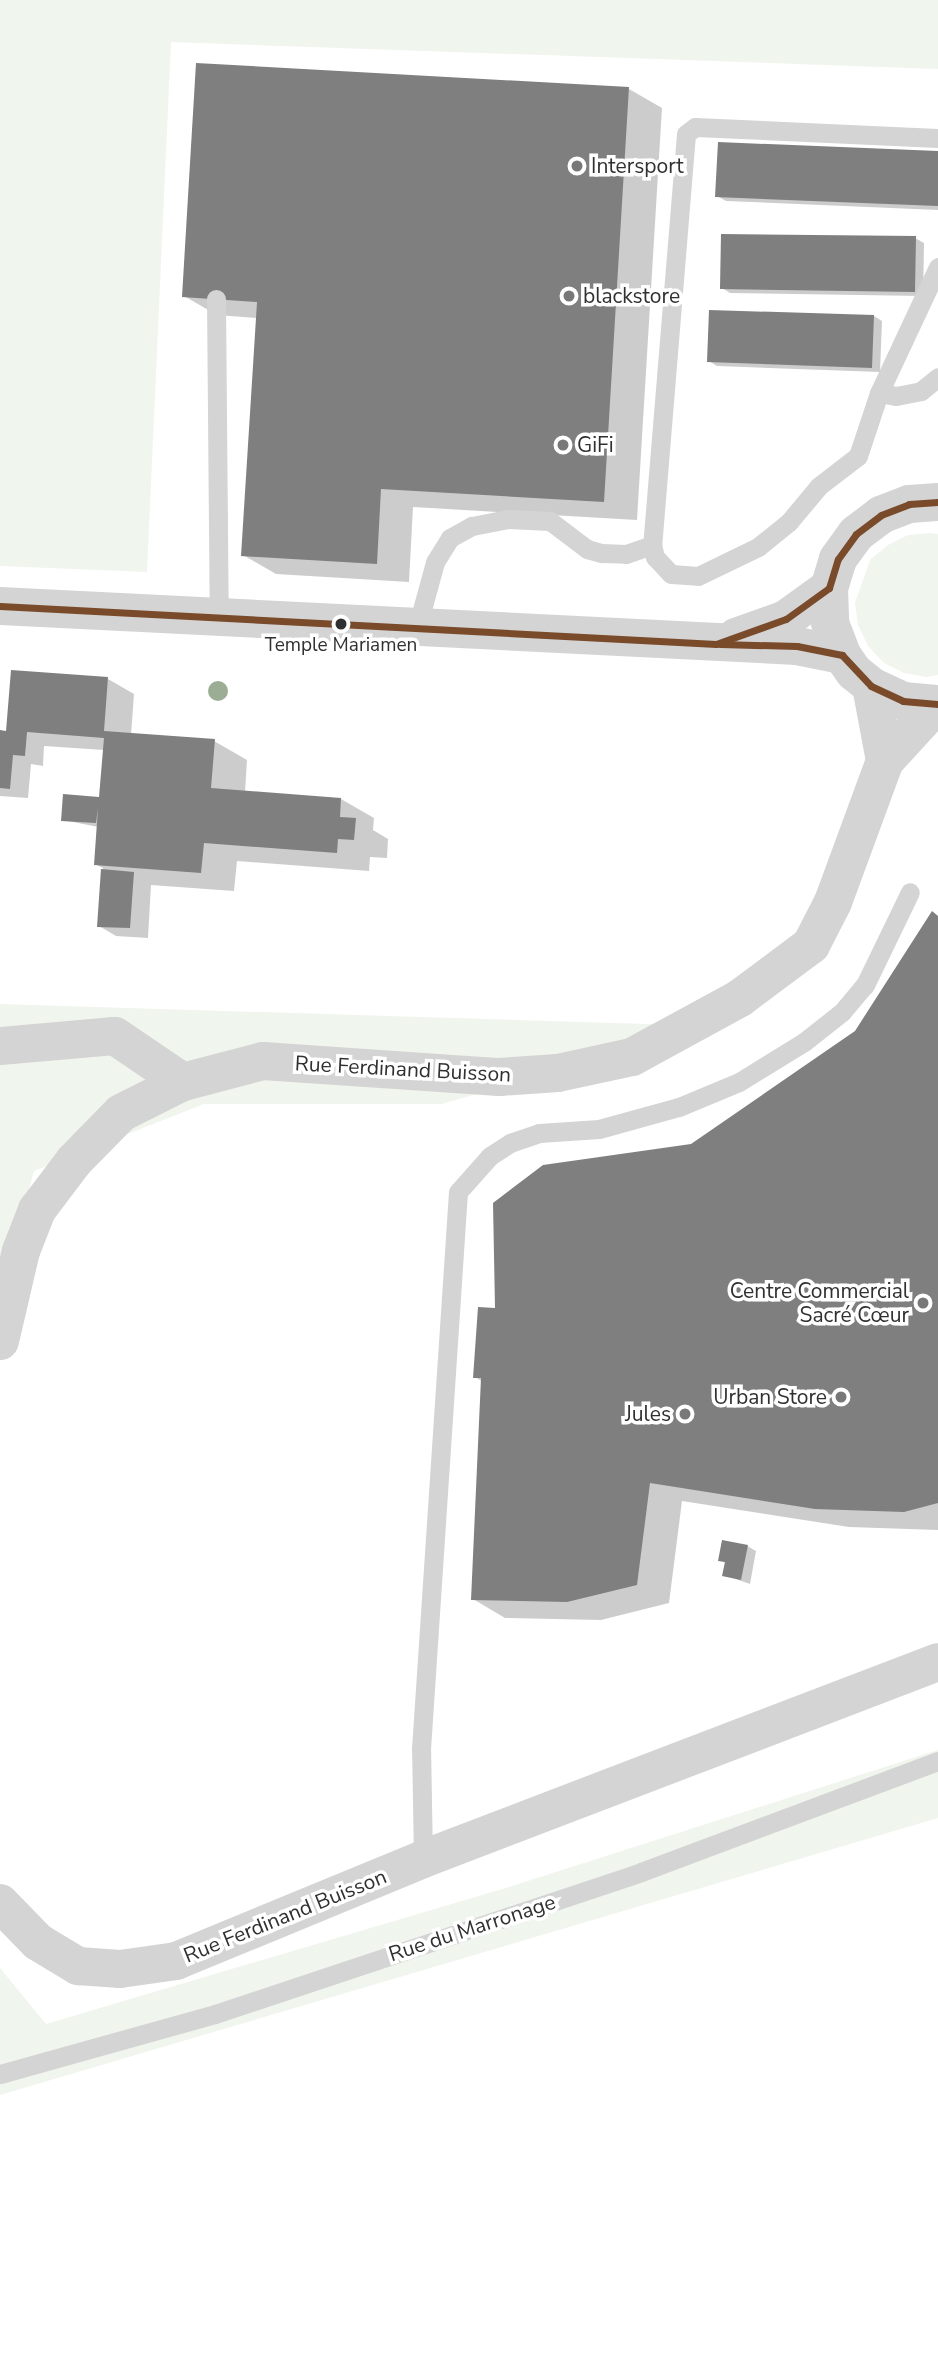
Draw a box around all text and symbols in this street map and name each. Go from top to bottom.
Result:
place label: Intersport [591,153,684,179]
marker: Intersport [569,158,585,174]
place label: blackstore [583,283,680,309]
marker: blackstore [561,288,577,304]
place label: GiFi [577,432,613,458]
marker: GiFi [555,437,571,453]
marker: Temple Mariamen [334,617,348,631]
place label: Temple Mariamen [265,635,417,657]
street label: Rue Ferdinand Buisson [294,1051,512,1087]
place label: Centre Commercial Sacré Cœur [730,1278,909,1328]
marker: Centre Commercial Sacré Cœur [915,1295,931,1311]
place label: Urban Store [713,1384,827,1410]
marker: Urban Store [833,1389,849,1405]
place label: Jules [625,1401,671,1427]
marker: Jules [677,1406,693,1422]
street label: Rue Ferdinand Buisson [180,1864,390,1968]
street label: Rue du Marronage [385,1889,559,1967]

